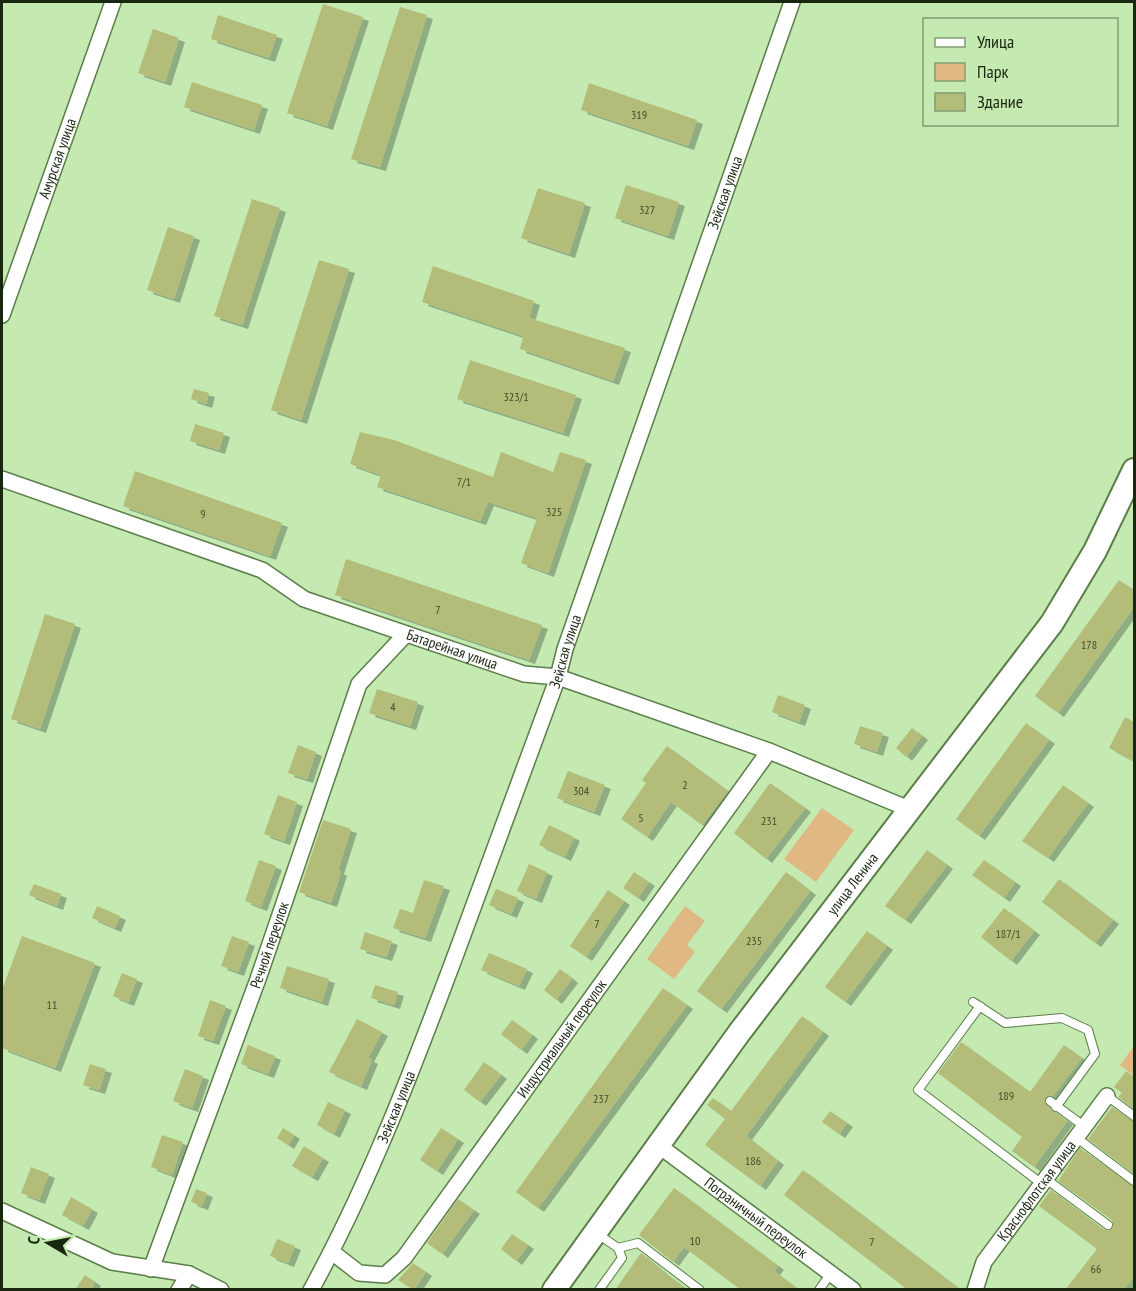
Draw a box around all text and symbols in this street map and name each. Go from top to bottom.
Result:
legend [923,18,1118,126]
text: Улица [977,30,1014,53]
text: Парк [977,60,1008,83]
text: Здание [977,90,1023,113]
house number: 319 [631,107,647,122]
street label: Амурская улица [34,116,80,201]
street label: Зейская улица [703,153,746,232]
house number: 327 [639,202,655,217]
house number: 323/1 [503,389,529,404]
house number: 7/1 [457,474,471,489]
house number: 325 [546,504,562,519]
house number: 9 [200,506,206,521]
house number: 7 [435,602,441,617]
street label: Зейская улица [545,612,585,691]
street label: Батарейная улица [404,625,500,673]
house number: 178 [1081,637,1097,652]
house number: 4 [390,699,396,714]
house number: 2 [682,777,688,792]
house number: 304 [573,783,590,798]
house number: 5 [638,810,644,825]
house number: 231 [761,813,777,828]
street label: улица Ленина [822,849,882,919]
street label: Речной переулок [245,899,293,991]
house number: 7 [594,916,600,931]
house number: 187/1 [995,926,1021,941]
house number: 235 [746,933,762,948]
street label: Индустриальный переулок [513,975,611,1101]
house number: 11 [47,997,57,1012]
street label: Зейская улица [373,1068,419,1146]
house number: 189 [998,1088,1014,1103]
house number: 237 [593,1091,609,1106]
street label: Краснофлотская улица [993,1136,1080,1245]
house number: 186 [745,1153,761,1168]
street label: Пограничный переулок [701,1173,812,1262]
north arrow [18,1213,78,1273]
house number: 10 [690,1233,700,1248]
text: С [23,1234,44,1246]
house number: 7 [869,1234,875,1249]
house number: 66 [1091,1261,1101,1276]

